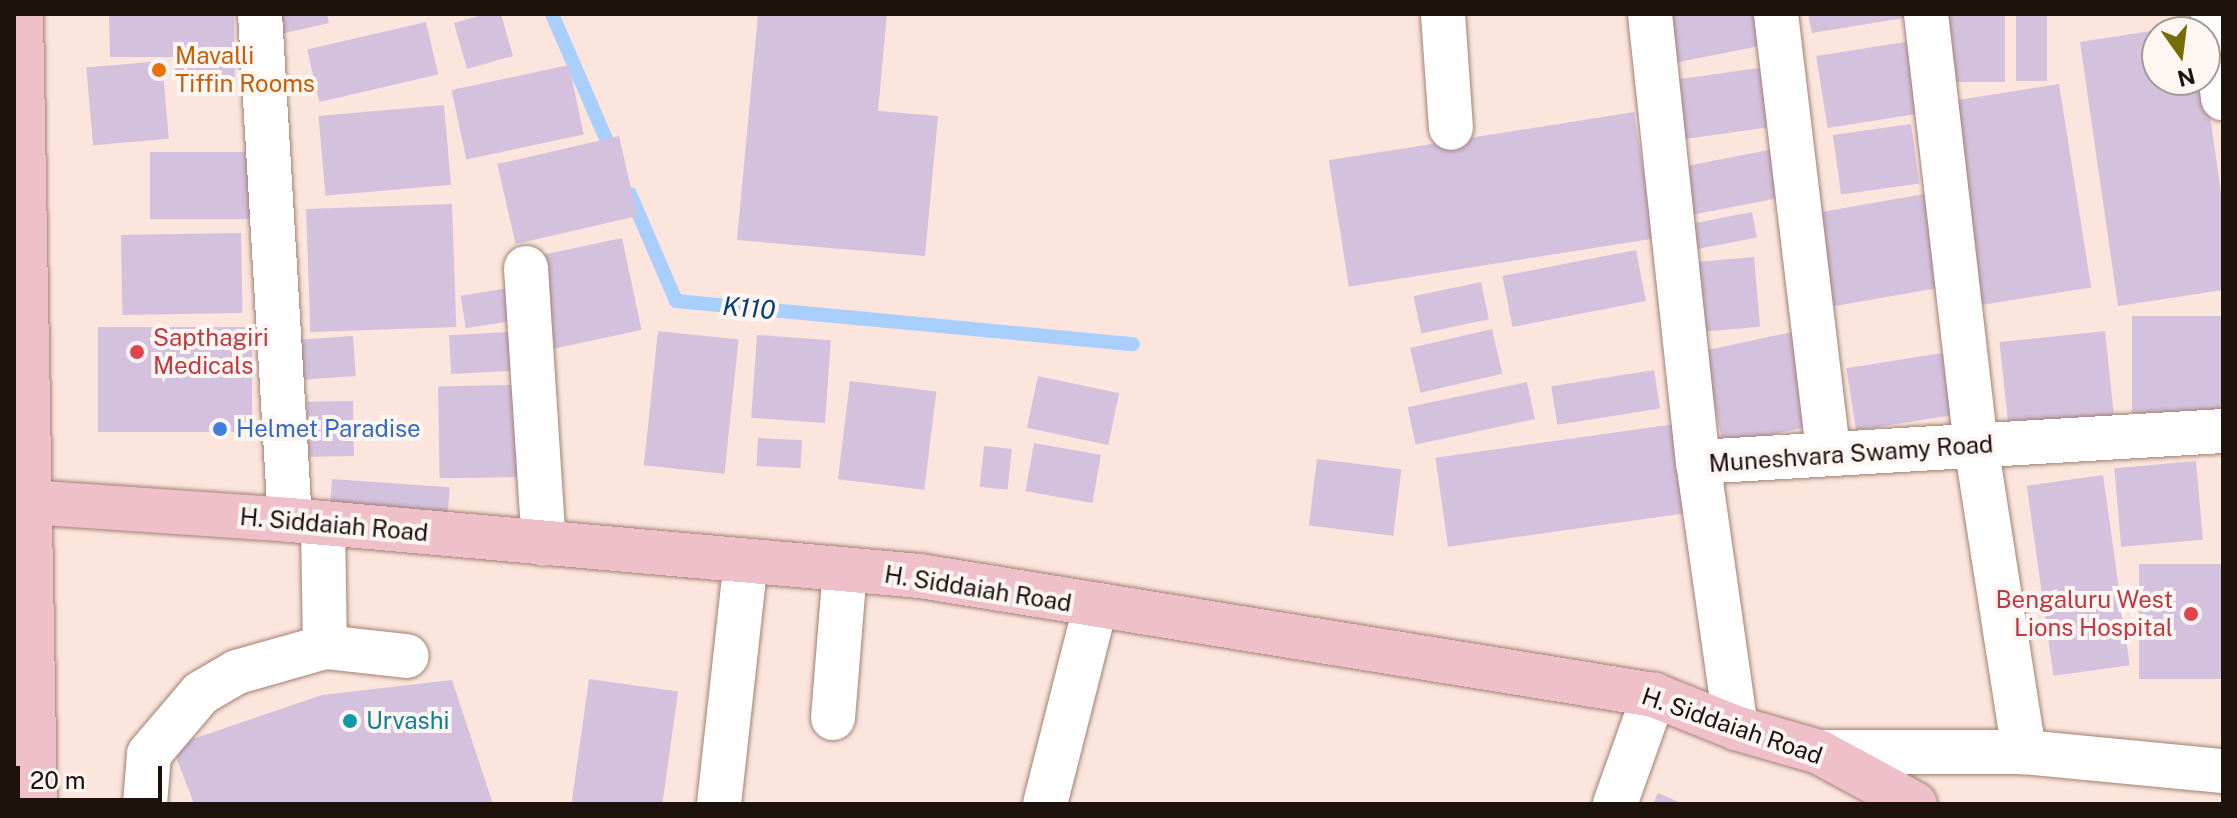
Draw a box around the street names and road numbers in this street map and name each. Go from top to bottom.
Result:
street label: Muneshvara Swamy Road [1708,430,1994,478]
street label: H. Siddaiah Road [238,502,430,548]
street label: H. Siddaiah Road [882,560,1074,618]
street label: H. Siddaiah Road [1638,682,1826,770]

